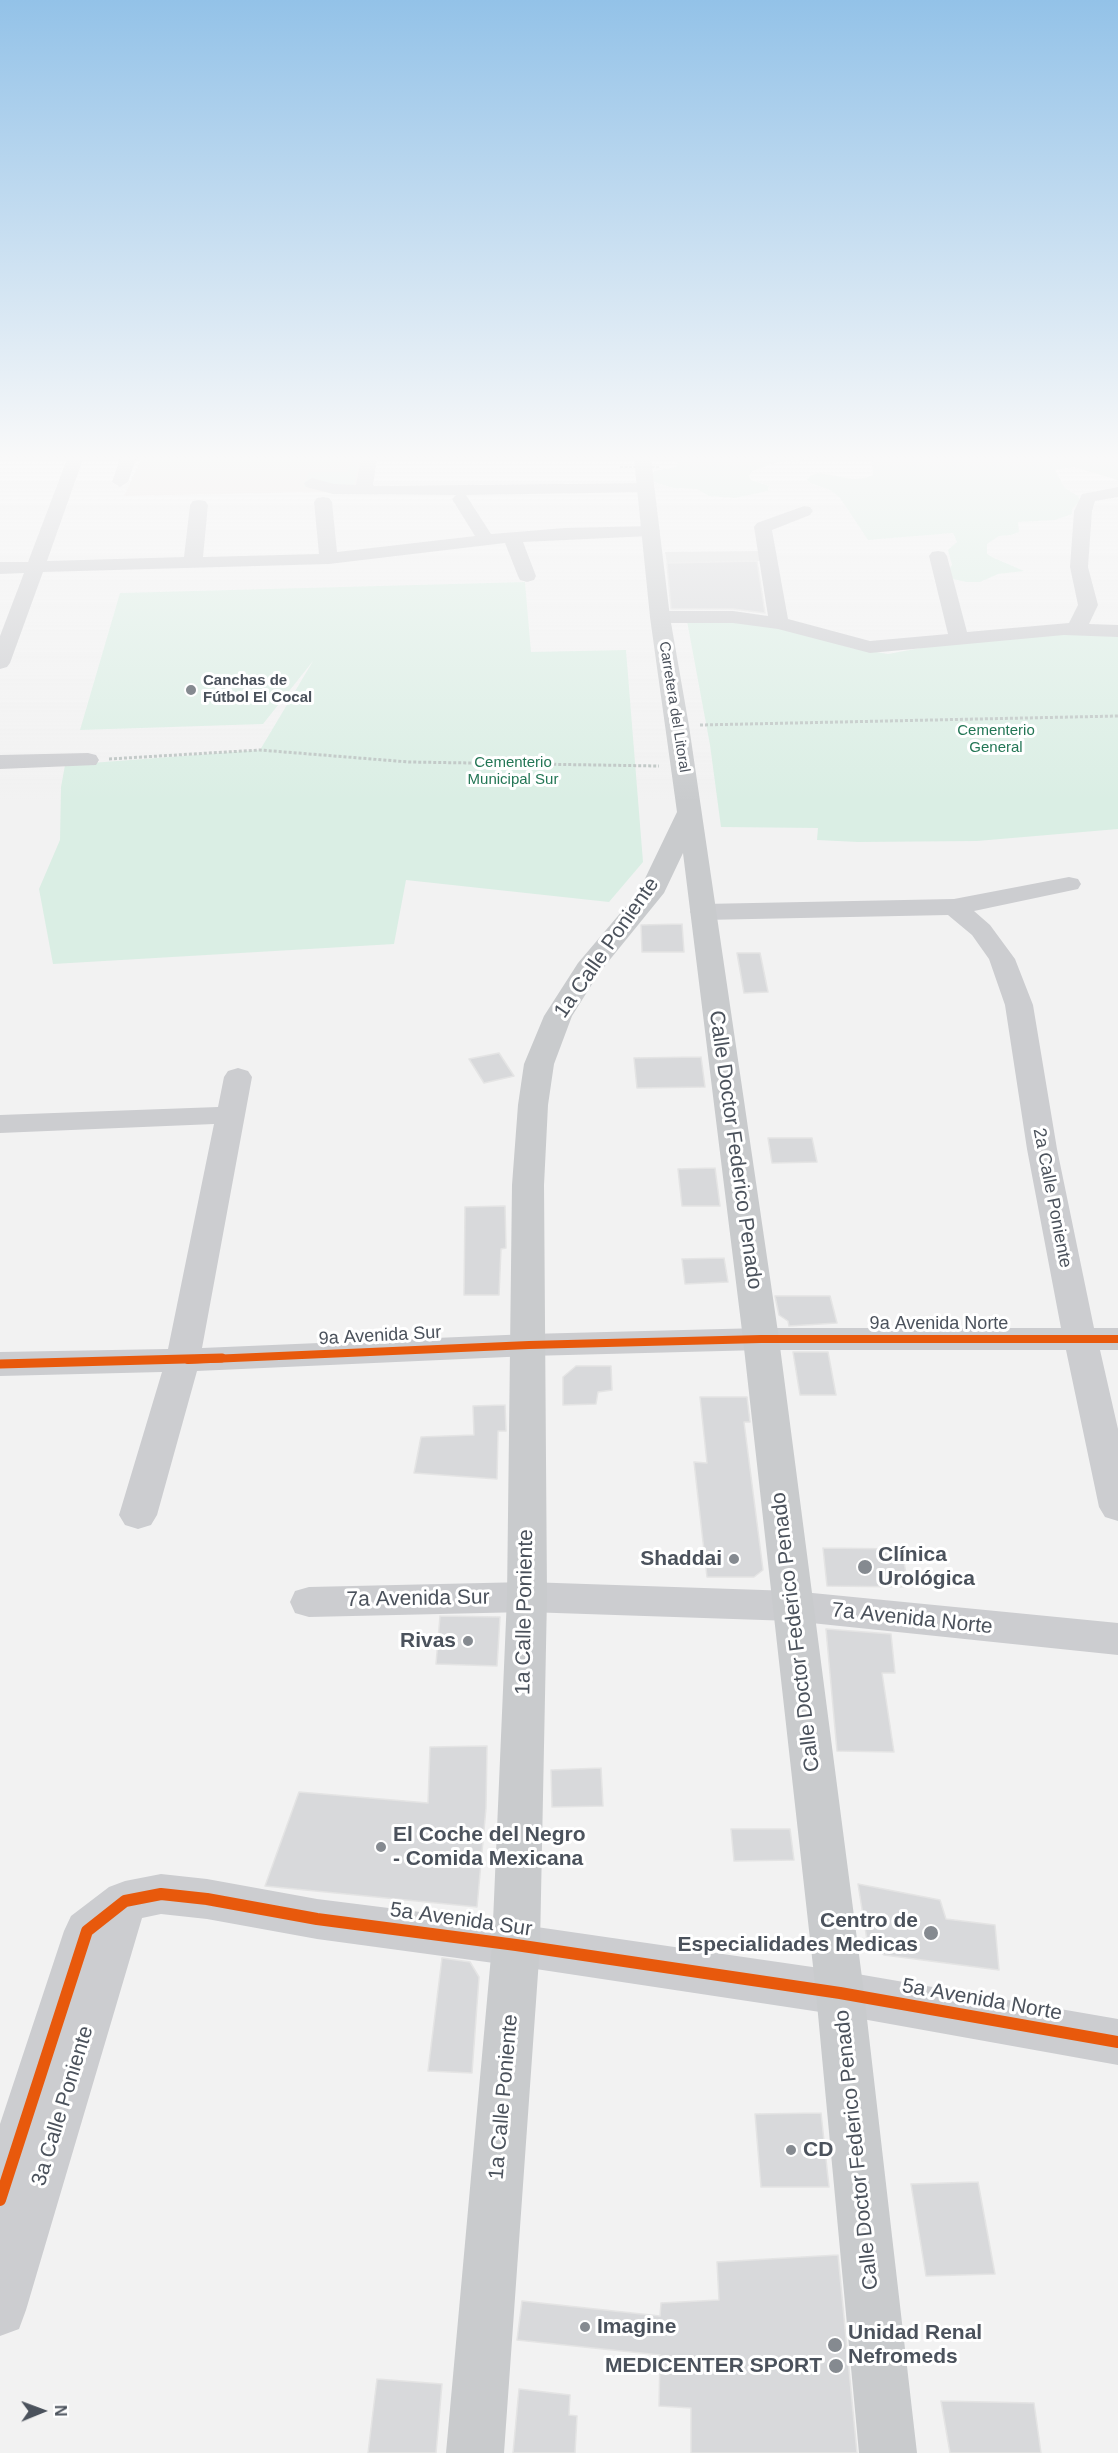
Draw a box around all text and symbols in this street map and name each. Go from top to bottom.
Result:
street label: Carretera del Litoral [655,640,693,774]
place label: Canchas de Fútbol El Cocal [203,672,312,707]
marker: Canchas de Fútbol El Cocal [184,683,198,697]
park label: Cementerio General [957,722,1035,757]
park label: Cementerio Municipal Sur [468,754,558,789]
street label: 1a Calle Poniente [549,873,665,1023]
street label: Calle Doctor Federico Penado [703,1009,767,1291]
street label: 2a Calle Poniente [1028,1126,1076,1270]
street label: 9a Avenida Norte [870,1313,1008,1335]
street label: 9a Avenida Sur [318,1322,442,1350]
street label: Calle Doctor Federico Penado [766,1491,826,1773]
street label: 1a Calle Poniente [511,1529,539,1695]
place label: Clínica Urológica [878,1542,975,1592]
place label: Shaddai [640,1546,722,1572]
marker: Shaddai [727,1552,741,1566]
marker: Clínica Urológica [856,1558,874,1576]
street label: 7a Avenida Sur [346,1585,490,1613]
street label: 7a Avenida Norte [830,1598,994,1640]
place label: Rivas [400,1628,456,1654]
marker: Rivas [461,1634,475,1648]
place label: El Coche del Negro - Comida Mexicana [393,1822,586,1872]
marker: El Coche del Negro - Comida Mexicana [374,1840,388,1854]
street label: 5a Avenida Sur [388,1898,534,1942]
place label: Centro de Especialidades Medicas [678,1908,918,1958]
marker: Centro de Especialidades Medicas [922,1924,940,1942]
street label: 5a Avenida Norte [900,1974,1064,2026]
street label: Calle Doctor Federico Penado [830,2009,884,2291]
street label: 1a Calle Poniente [484,2013,524,2181]
street label: 3a Calle Poniente [27,2023,99,2189]
place label: CD [803,2137,833,2163]
marker: CD [784,2143,798,2157]
place label: Imagine [597,2314,676,2340]
marker: Imagine [578,2320,592,2334]
place label: Unidad Renal Nefromeds [848,2320,982,2370]
marker: Unidad Renal Nefromeds [826,2336,844,2354]
place label: MEDICENTER SPORT [605,2353,822,2379]
marker: MEDICENTER SPORT [827,2357,845,2375]
north arrow [12,2381,72,2441]
text: N [52,2405,69,2417]

